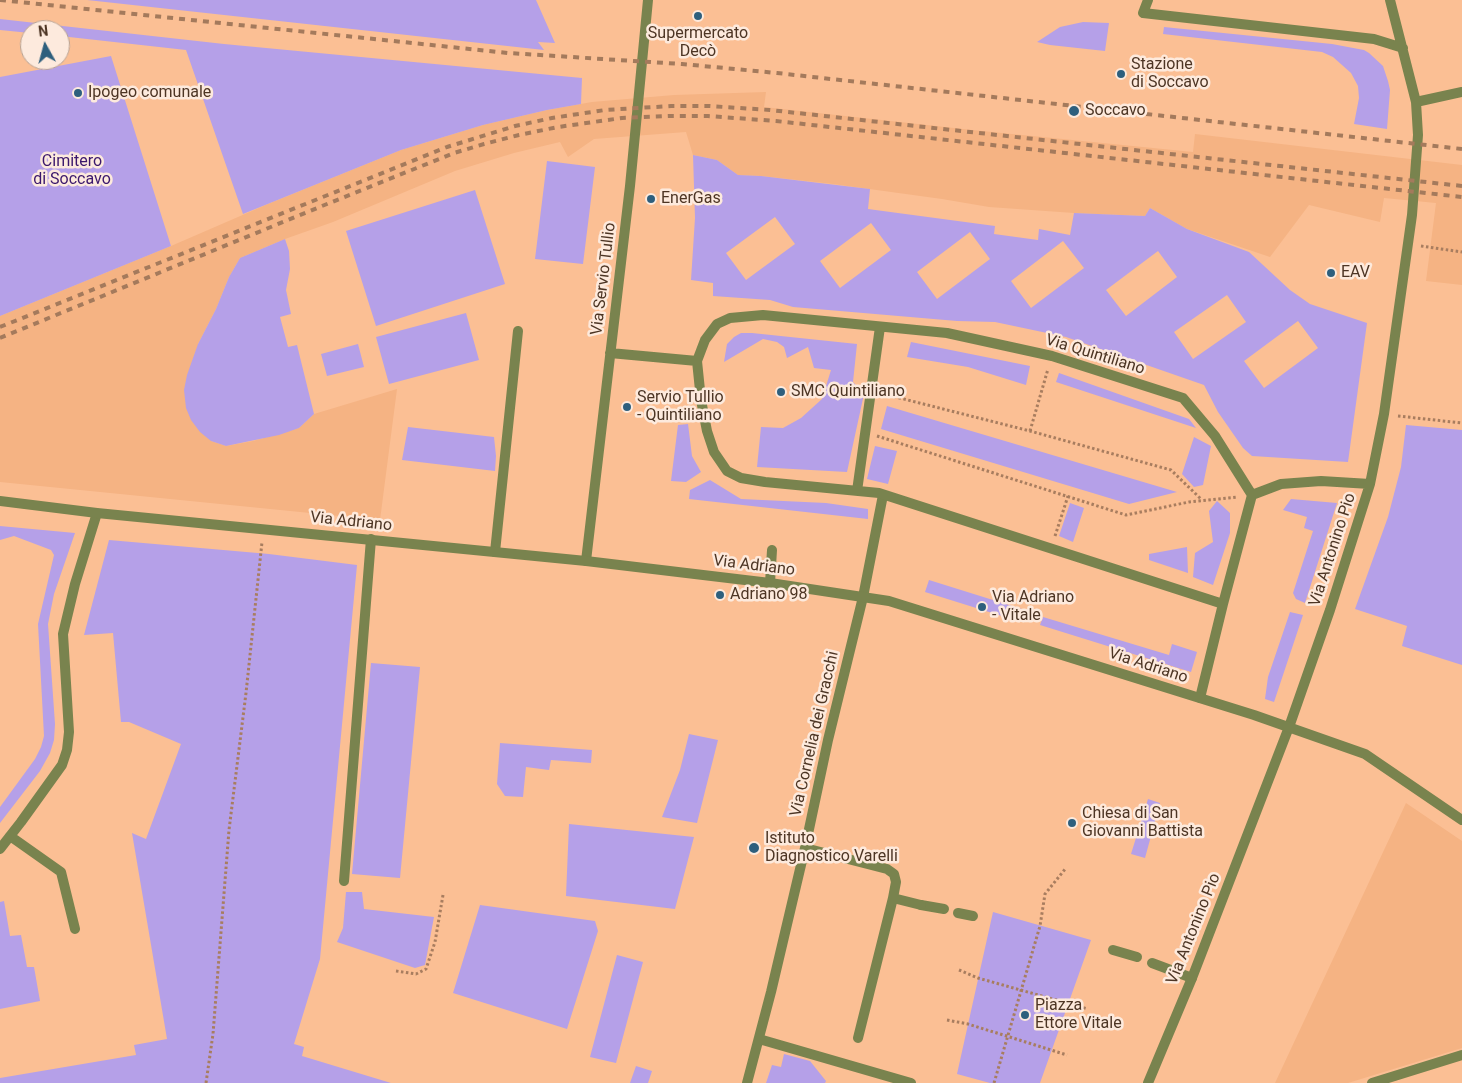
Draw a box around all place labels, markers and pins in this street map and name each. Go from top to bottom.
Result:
marker: Supermercato Decò [692,10,704,22]
place label: Supermercato Decò [648,24,748,62]
place label: Stazione di Soccavo [1131,55,1209,93]
marker: Stazione di Soccavo [1115,68,1127,80]
place label: Ipogeo comunale [88,83,211,103]
marker: Ipogeo comunale [72,87,84,99]
place label: Soccavo [1085,101,1146,121]
marker: Soccavo [1067,104,1081,118]
place label: EnerGas [661,189,721,209]
marker: EnerGas [645,193,657,205]
place label: EAV [1341,263,1370,283]
marker: EAV [1325,267,1337,279]
place label: SMC Quintiliano [791,382,905,402]
marker: SMC Quintiliano [775,386,787,398]
place label: Servio Tullio - Quintiliano [637,388,724,426]
marker: Servio Tullio - Quintiliano [621,401,633,413]
place label: Adriano 98 [730,585,807,605]
place label: Via Adriano - Vitale [992,588,1074,626]
marker: Adriano 98 [714,589,726,601]
marker: Via Adriano - Vitale [976,601,988,613]
place label: Chiesa di San Giovanni Battista [1082,804,1203,842]
marker: Chiesa di San Giovanni Battista [1066,817,1078,829]
place label: Istituto Diagnostico Varelli [765,829,898,867]
marker: Istituto Diagnostico Varelli [747,841,761,855]
place label: Piazza Ettore Vitale [1035,996,1122,1034]
marker: Piazza Ettore Vitale [1019,1009,1031,1021]

